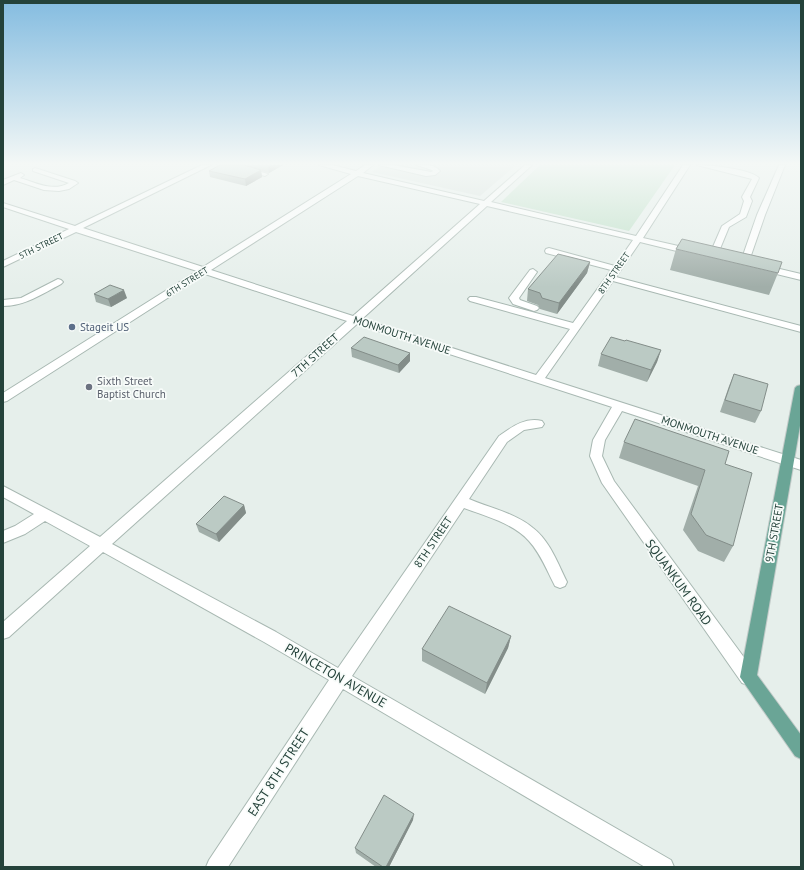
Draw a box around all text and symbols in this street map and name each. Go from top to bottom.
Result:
street label: 5TH STREET [17,230,65,261]
street label: 8TH STREET [595,250,632,296]
street label: 6TH STREET [163,264,210,299]
street label: MONMOUTH AVENUE [351,313,453,357]
place label: Stageit US [80,320,129,334]
marker: Stageit US [67,322,77,332]
street label: 7TH STREET [288,330,342,380]
place label: Sixth Street Baptist Church [97,374,166,401]
marker: Sixth Street Baptist Church [84,382,94,392]
street label: MONMOUTH AVENUE [659,413,761,457]
street label: 9TH STREET [762,503,786,563]
street label: 8TH STREET [411,514,455,570]
street label: SQUANKUM ROAD [642,536,716,629]
street label: PRINCETON AVENUE [282,639,390,712]
street label: EAST 8TH STREET [244,725,313,819]

